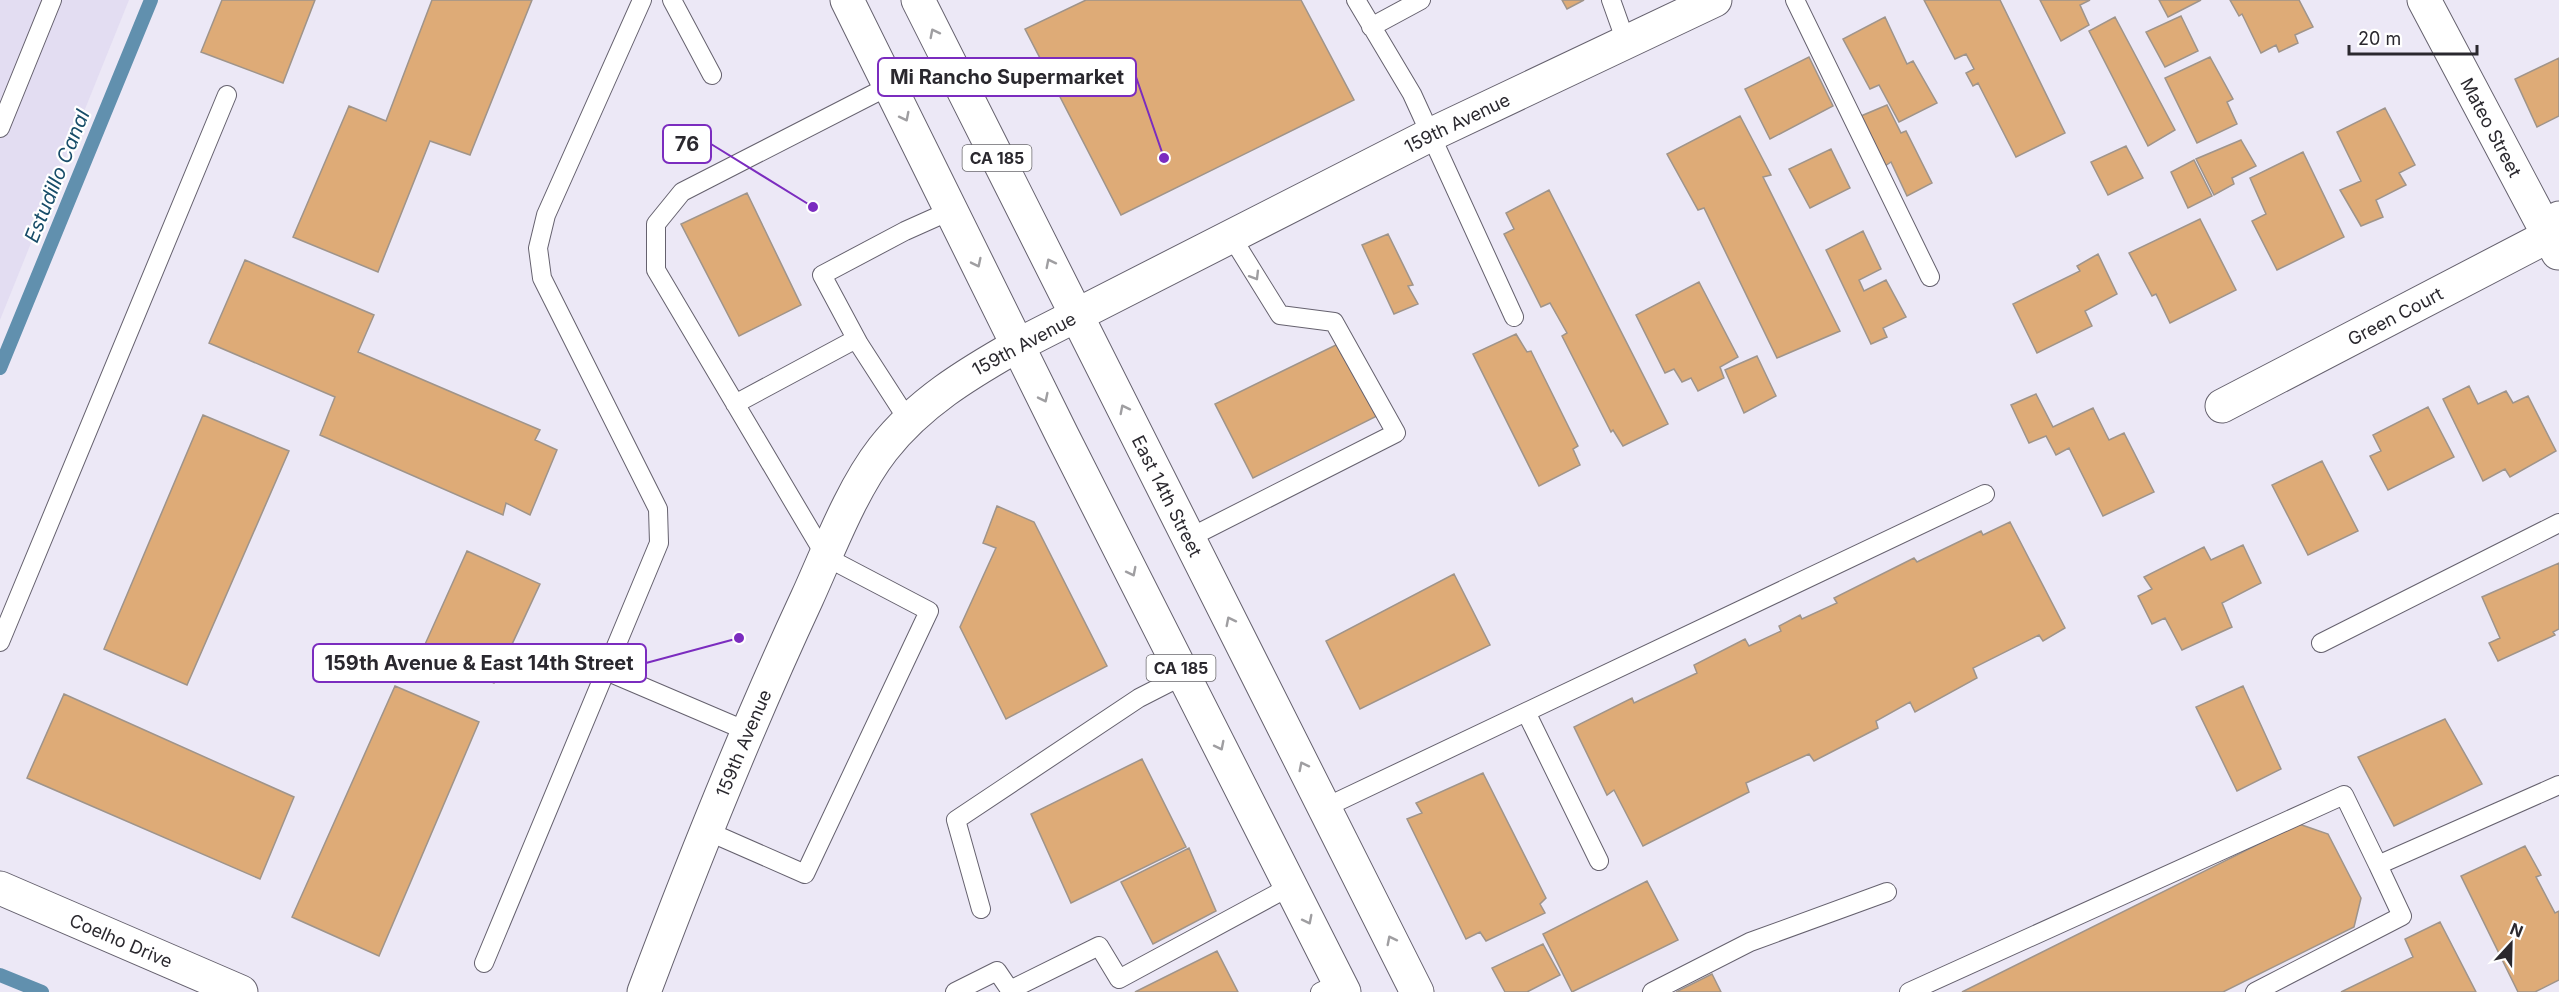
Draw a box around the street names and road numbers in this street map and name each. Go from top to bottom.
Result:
street label: Mateo Street [2457,74,2526,181]
street label: 159th Avenue [1401,88,1513,157]
road number: CA 185 [962,145,1032,171]
street label: Green Court [2344,282,2446,349]
street label: 159th Avenue [969,308,1079,380]
street label: East 14th Street [1128,432,1207,560]
road number: CA 185 [1146,655,1216,681]
street label: 159th Avenue [711,686,775,800]
street label: Coelho Drive [67,909,176,972]

